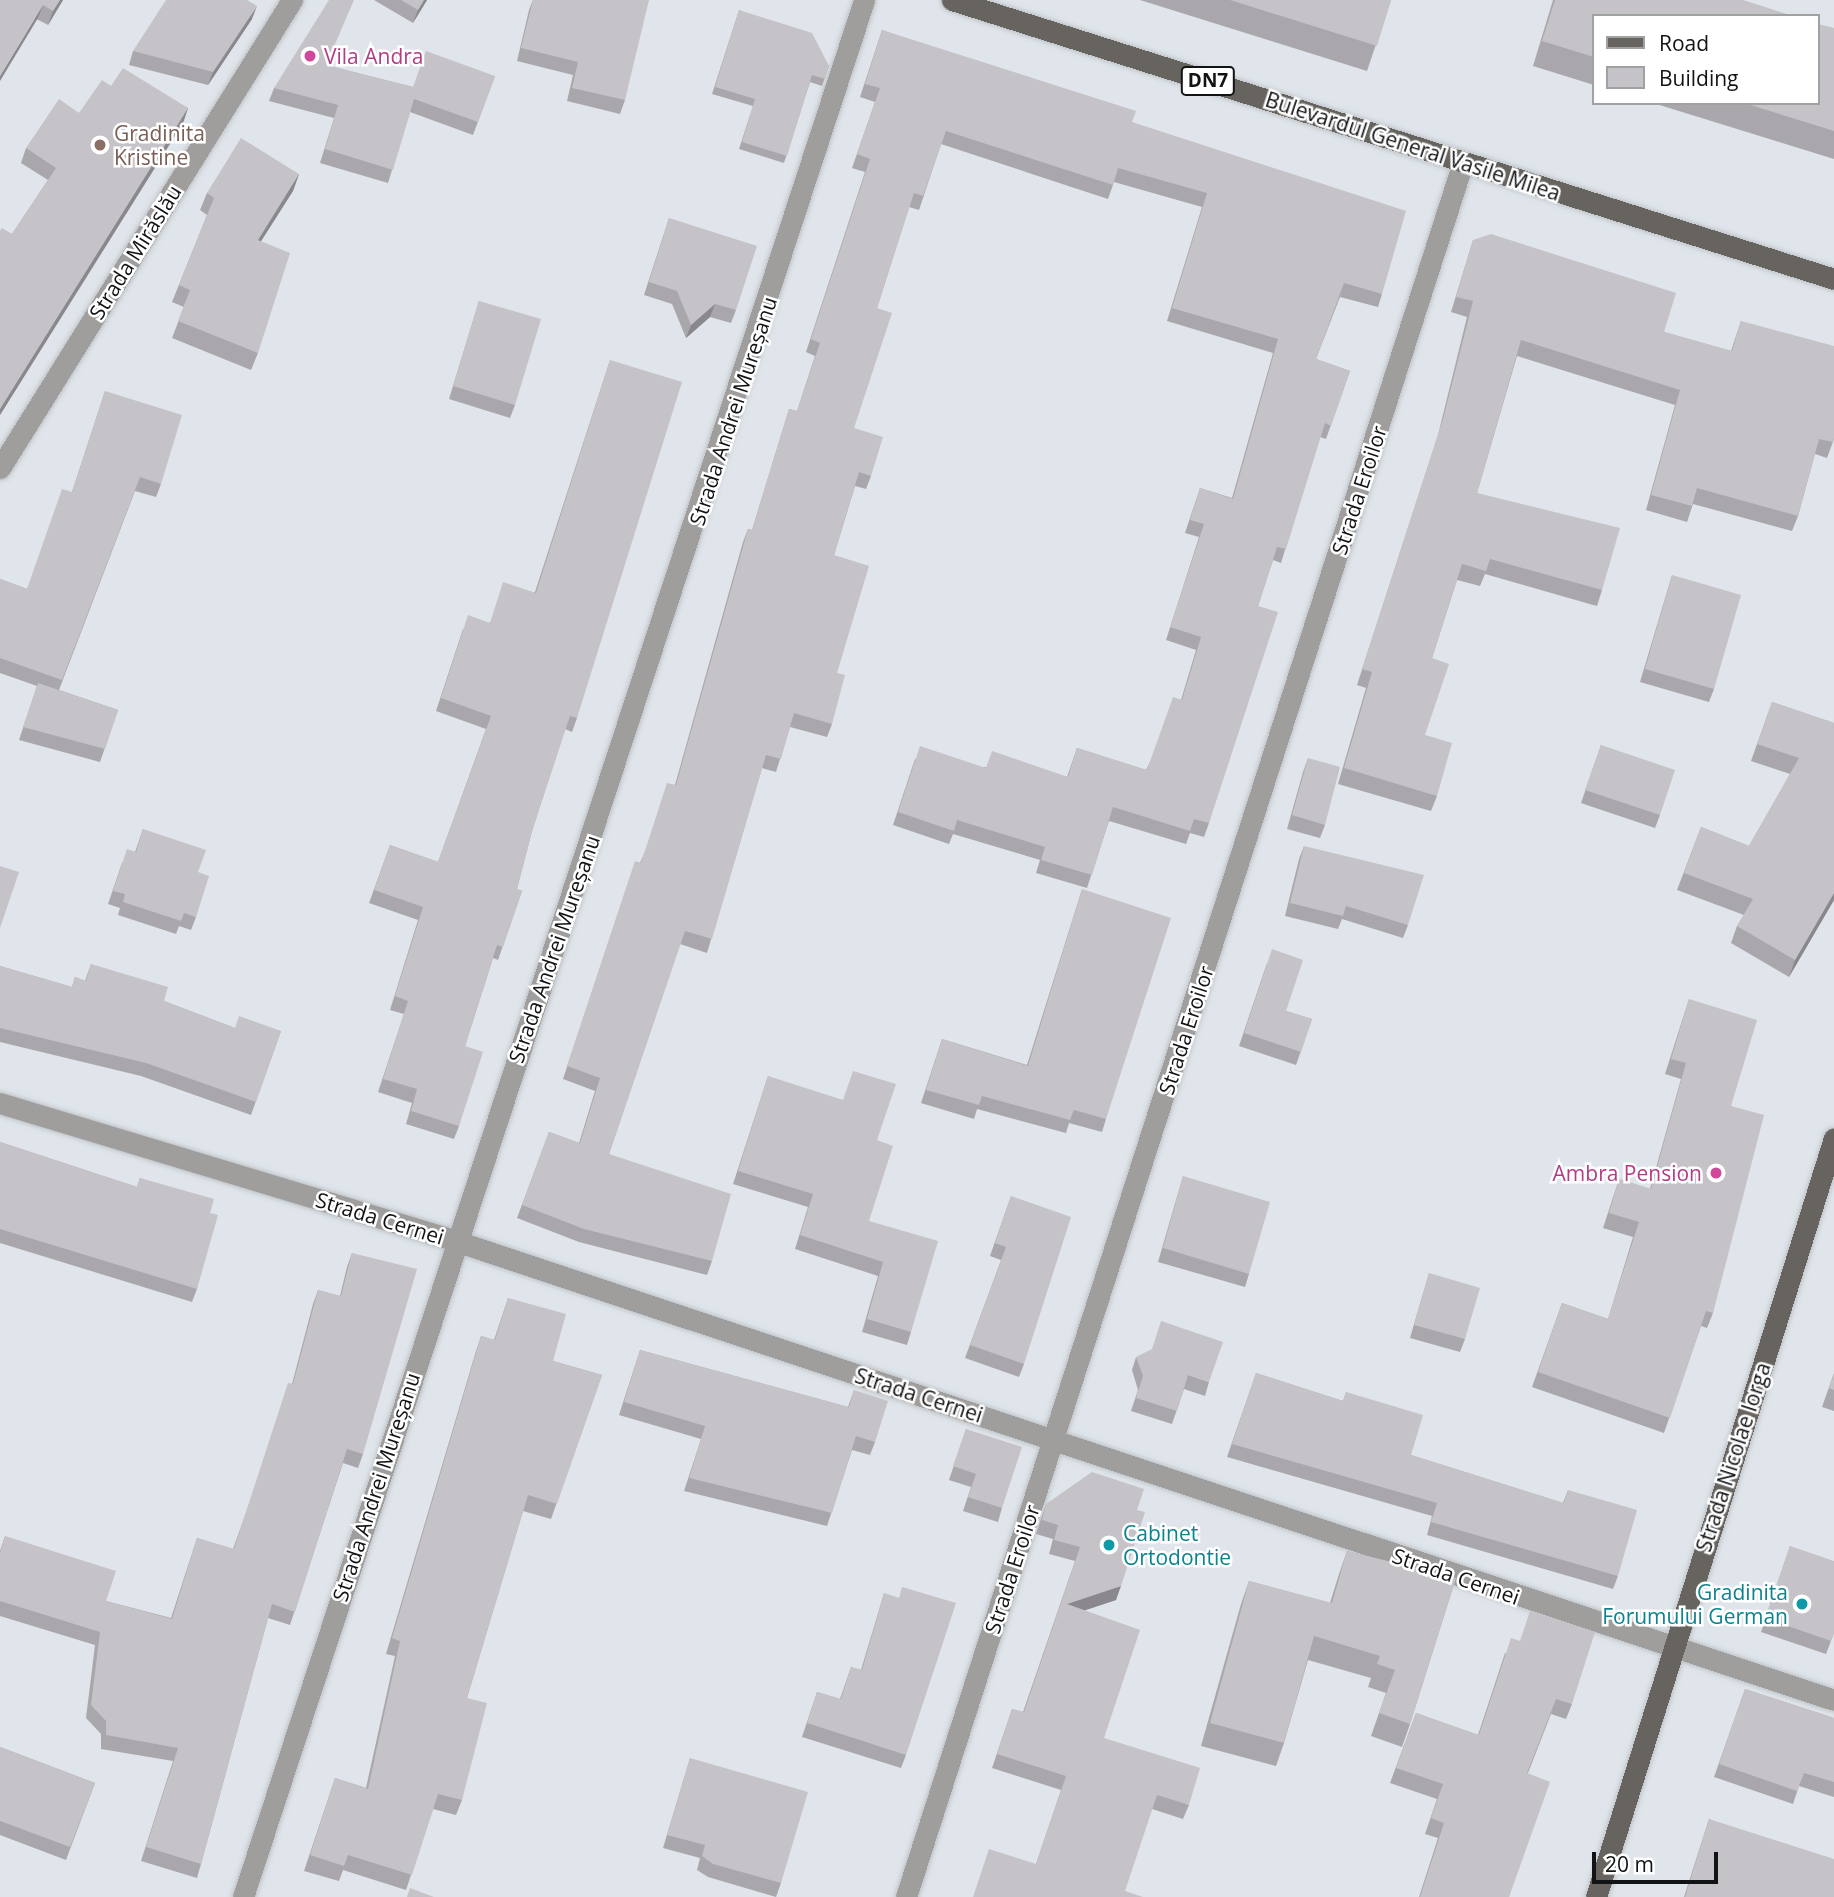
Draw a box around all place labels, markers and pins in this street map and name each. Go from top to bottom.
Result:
place label: Vila Andra [324,43,424,69]
marker: Vila Andra [302,48,318,64]
place label: Gradinita Kristine [114,120,205,170]
marker: Gradinita Kristine [92,137,108,153]
place label: Ambra Pension [1553,1160,1702,1186]
marker: Ambra Pension [1708,1165,1724,1181]
place label: Cabinet Ortodontie [1123,1520,1231,1570]
marker: Cabinet Ortodontie [1101,1537,1117,1553]
place label: Gradinita Forumului German [1602,1579,1788,1629]
marker: Gradinita Forumului German [1794,1596,1810,1612]

